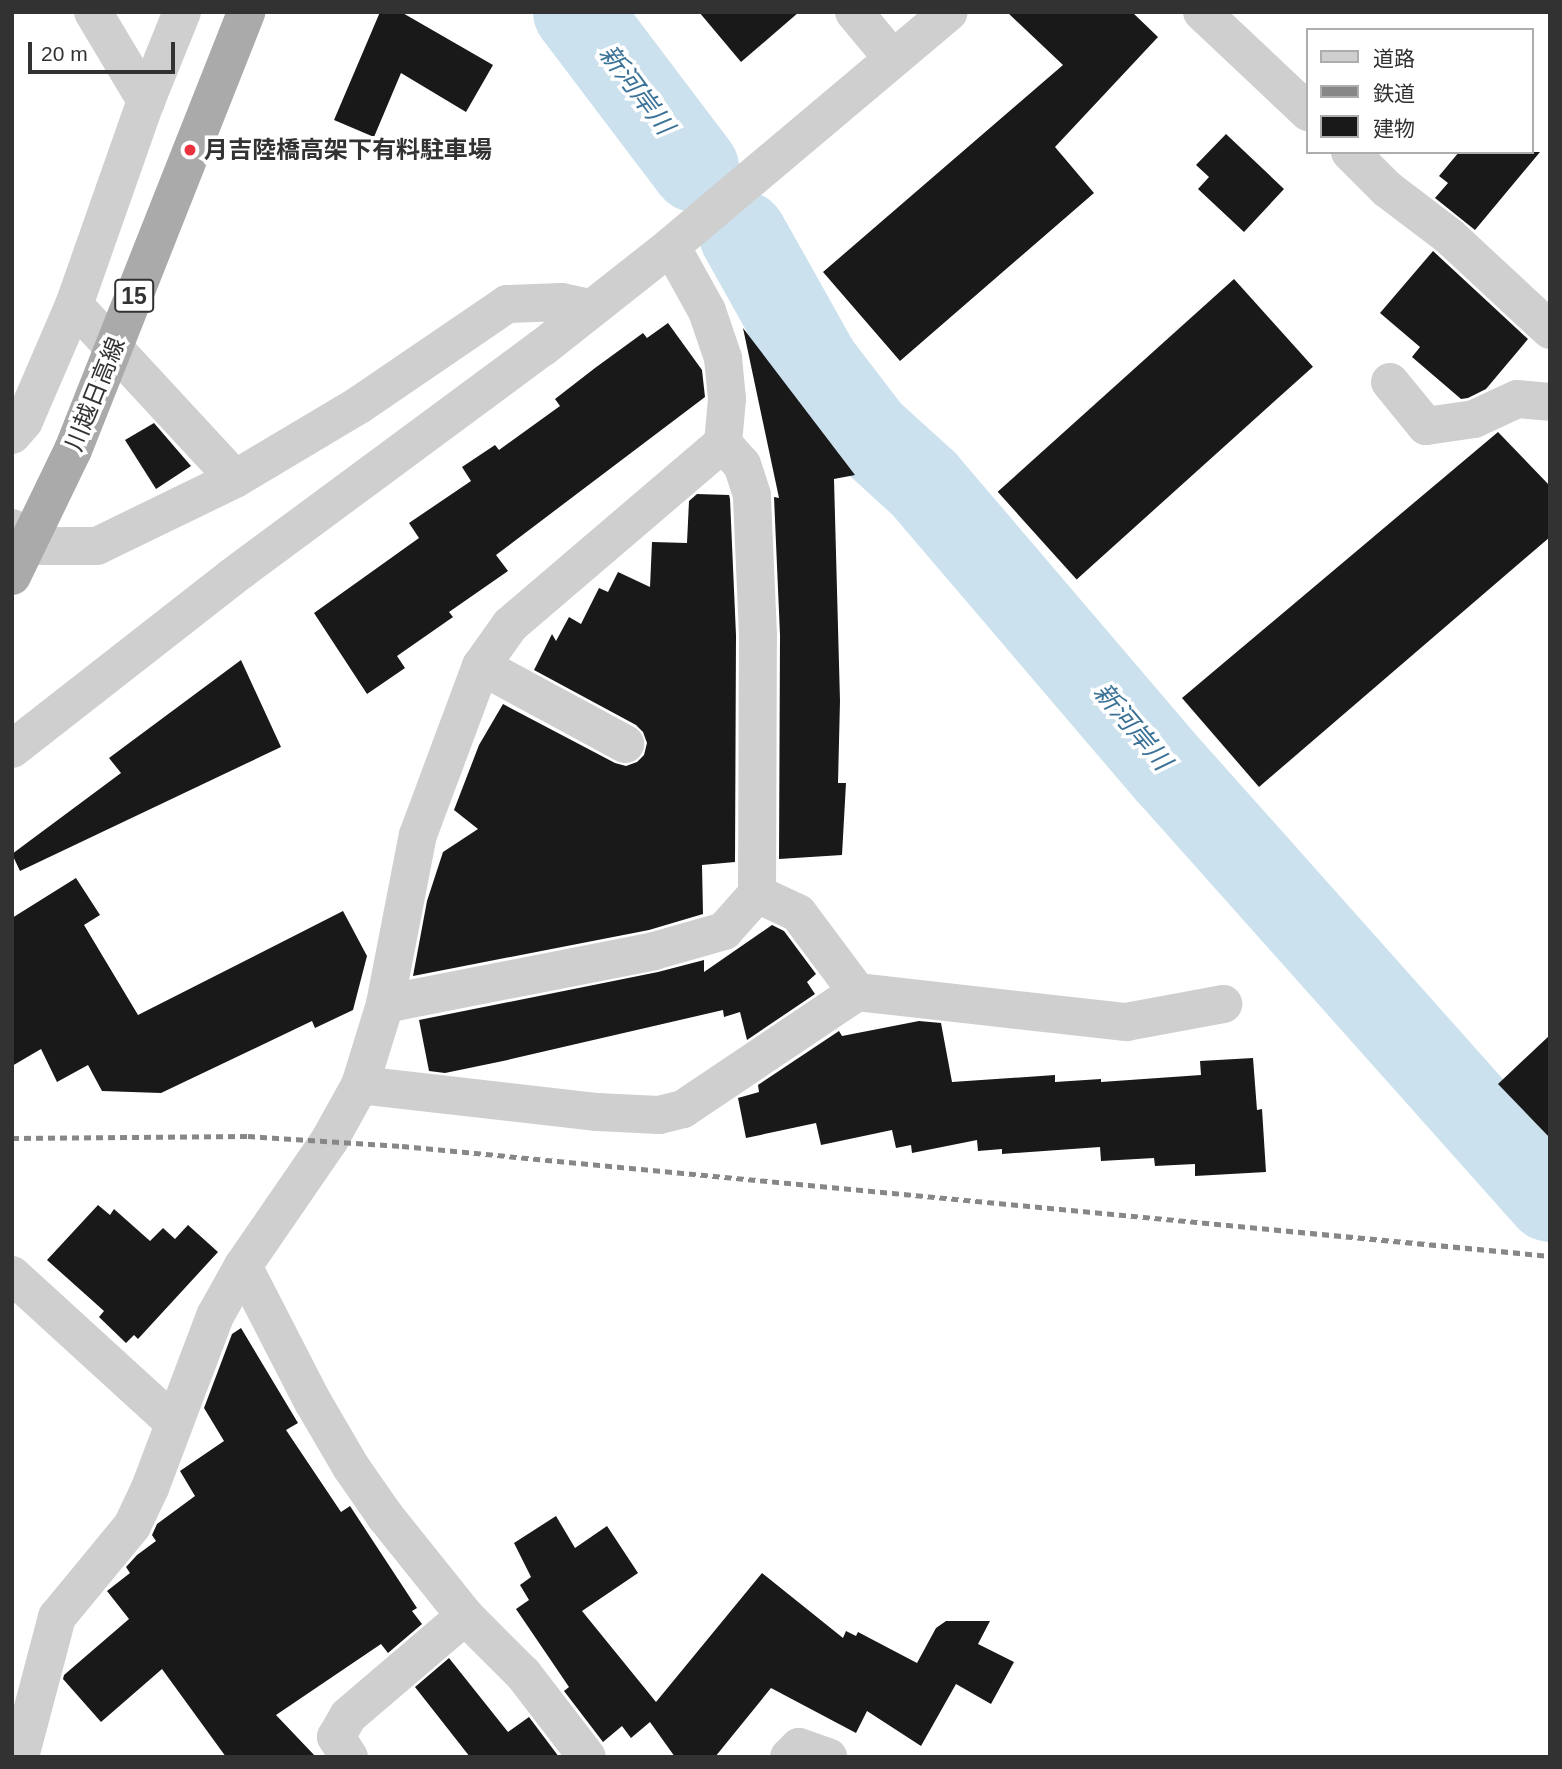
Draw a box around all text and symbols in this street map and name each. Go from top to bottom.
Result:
scale bar [32,28,178,72]
legend [1306,28,1534,154]
water label: 新河岸川 [592,39,680,141]
text: 20 m [41,42,88,65]
text: 道路 [1373,47,1415,70]
text: 鉄道 [1373,82,1415,105]
text: 建物 [1373,117,1415,140]
place label: 月吉陸橋高架下有料駐車場 [204,136,492,164]
marker: 月吉陸橋高架下有料駐車場 [182,142,198,158]
road number: 15 [113,276,155,316]
street label: 川越日高線 [59,333,131,455]
water label: 新河岸川 [1087,677,1177,777]

